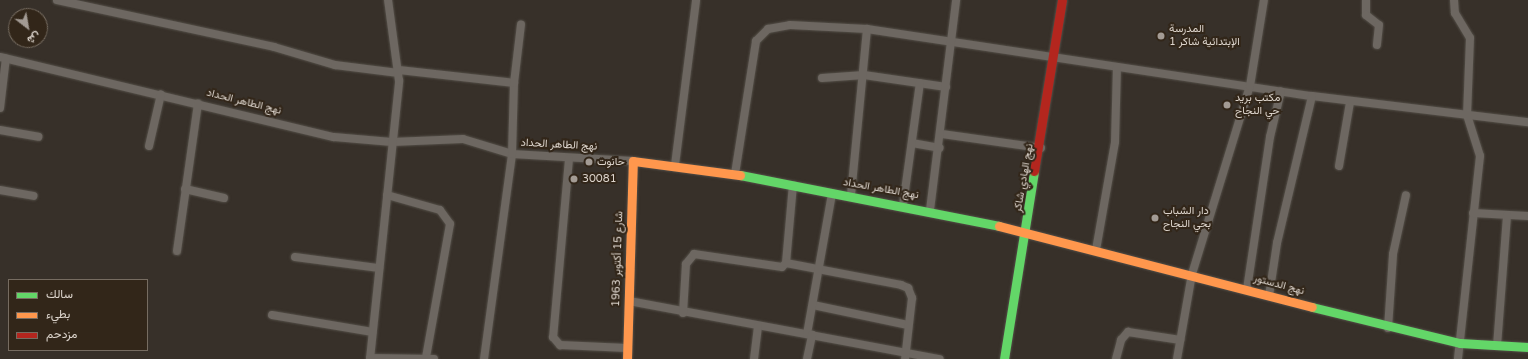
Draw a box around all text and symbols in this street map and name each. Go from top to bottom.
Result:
north arrow [8,8,48,48]
place label: المدرسة الإبتدائية شاكر 1 [1169,23,1240,49]
text: ش [25,29,43,47]
marker: المدرسة الإبتدائية شاكر 1 [1156,31,1166,41]
street label: نهج الطاهر الحداد [205,86,283,118]
place label: مكتب بريد حي النجاح [1235,92,1280,118]
marker: مكتب بريد حي النجاح [1222,100,1232,110]
street label: نهج الطاهر الحداد [520,136,598,154]
street label: نهج الهادي شاكر [1011,143,1037,213]
place label: حانوت [597,155,625,169]
marker: حانوت [584,157,594,167]
place label: 30081 [582,172,617,186]
marker: 30081 [569,174,579,184]
street label: نهج الطاهر الحداد [842,176,920,202]
place label: دار الشباب بحي النجاح [1163,205,1211,231]
street label: شارع 15 أكتوبر 1963 [610,211,626,307]
marker: دار الشباب بحي النجاح [1150,213,1160,223]
street label: نهج الدستور [1252,272,1306,298]
legend [8,279,148,351]
text: سالك [46,287,73,301]
text: بطيء [46,307,70,321]
text: مزدحم [46,327,77,341]

